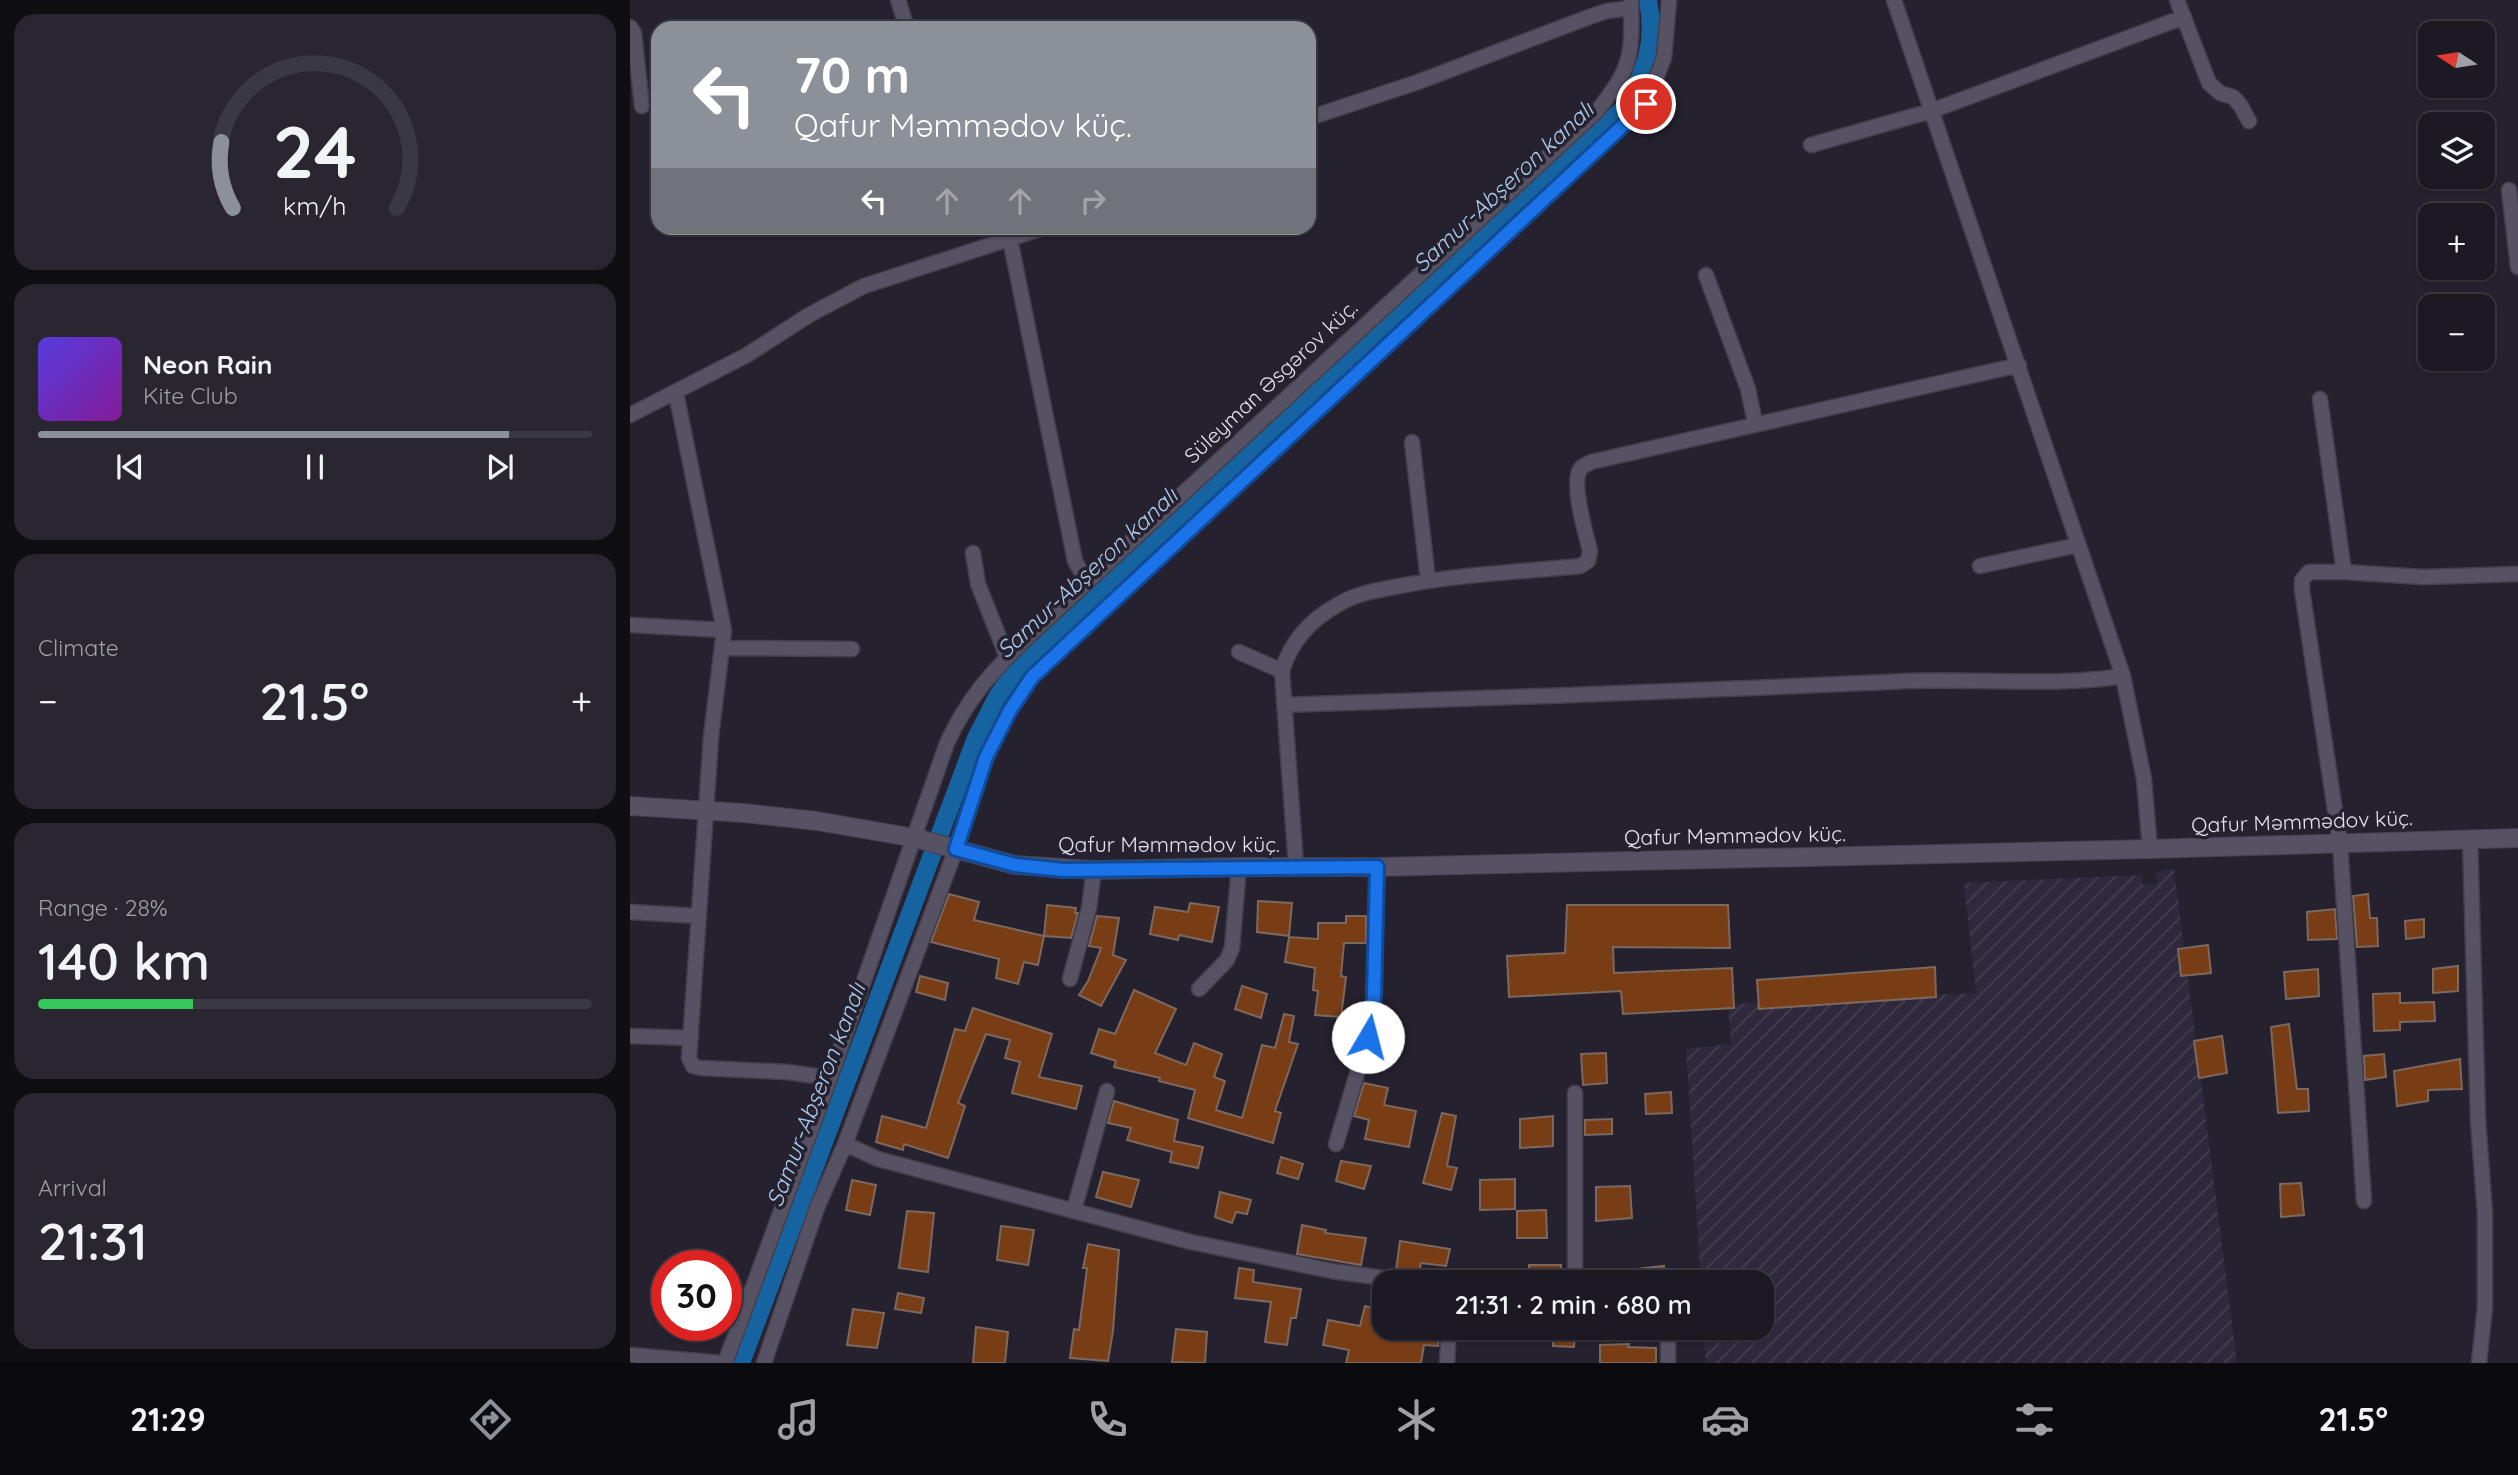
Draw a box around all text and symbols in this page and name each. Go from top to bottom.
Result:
north arrow [2418,21,2496,98]
map controls [2418,21,2495,371]
text: 70 m [794,44,910,105]
icon: left [679,49,770,140]
pin [1616,74,1676,134]
icon: arrive [1627,85,1665,123]
water label: Samur-Abşeron kanalı [1406,94,1601,278]
text: 24 [273,105,357,196]
text: Qafur Məmmədov küç. [794,105,1132,145]
button: layers [2418,112,2495,189]
icon: left [855,182,893,220]
icon: ahead [928,182,966,220]
icon: ahead [1001,182,1039,220]
icon: right [1074,182,1112,220]
text: km/h [283,190,347,221]
button: + [2418,203,2495,280]
street label: Süleyman Əsgərov küç. [1178,294,1362,468]
button: − [2418,294,2495,371]
text: Neon Rain [143,348,272,381]
text: Kite Club [143,381,238,410]
icon: previous [111,448,149,486]
icon: pause [296,448,334,486]
icon: next [481,448,519,486]
water label: Samur-Abşeron kanalı [990,480,1185,664]
text: Climate [38,633,119,662]
text: 21.5° [259,668,369,733]
text: − [38,677,58,725]
text: + [571,677,592,725]
street label: Qafur Məmmədov küç. [2191,804,2413,838]
street label: Qafur Məmmədov küç. [1624,820,1846,850]
street label: Qafur Məmmədov küç. [1058,831,1280,857]
text: Range · 28% [38,893,168,922]
text: 140 km [38,928,210,993]
water label: Samur-Abşeron kanalı [760,977,872,1211]
position arrow [1331,1000,1405,1074]
text: Arrival [38,1173,107,1202]
text: 21:31 [38,1208,148,1273]
speed limit sign: 30 [651,1250,742,1341]
text: 21:31 · 2 min · 680 m [1454,1288,1692,1321]
icon: directions [466,1395,515,1444]
icon: music [774,1395,823,1444]
icon: phone [1083,1395,1132,1444]
icon: climate [1392,1395,1441,1444]
icon: car [1701,1395,1750,1444]
icon: filters [2010,1395,2059,1444]
text: 21:29 [130,1399,206,1439]
text: 21.5° [2318,1399,2388,1439]

